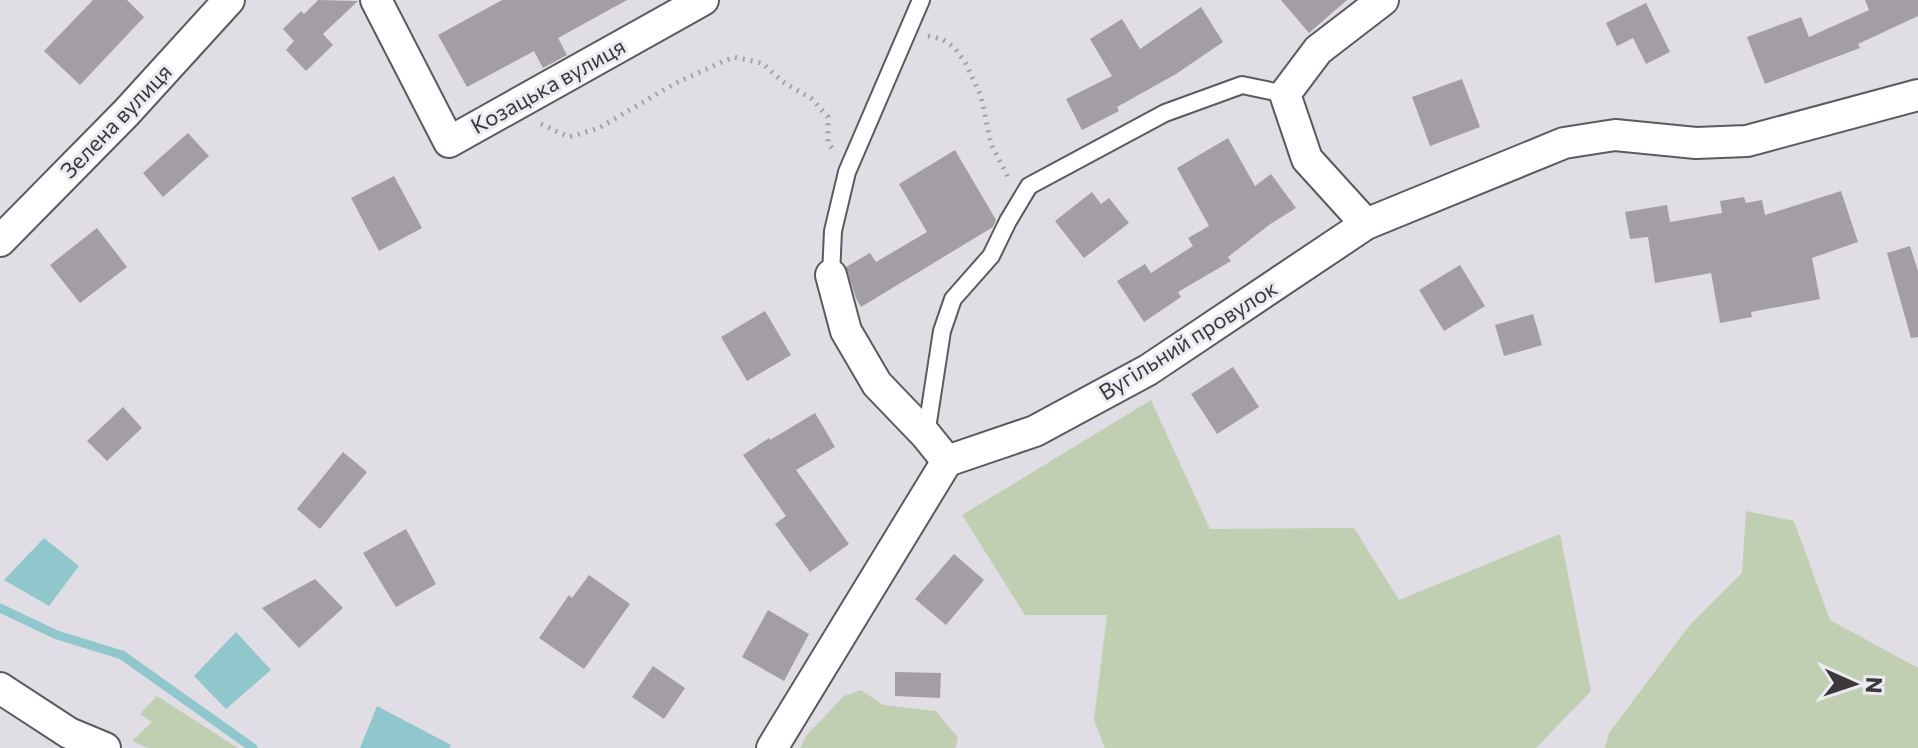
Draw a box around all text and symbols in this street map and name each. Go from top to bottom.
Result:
street label: Козацька вулиця [466,32,630,139]
street label: Зелена вулиця [54,58,177,183]
street label: Вугільний провулок [1094,274,1282,405]
north arrow [1814,644,1894,724]
text: N [1861,676,1888,694]

